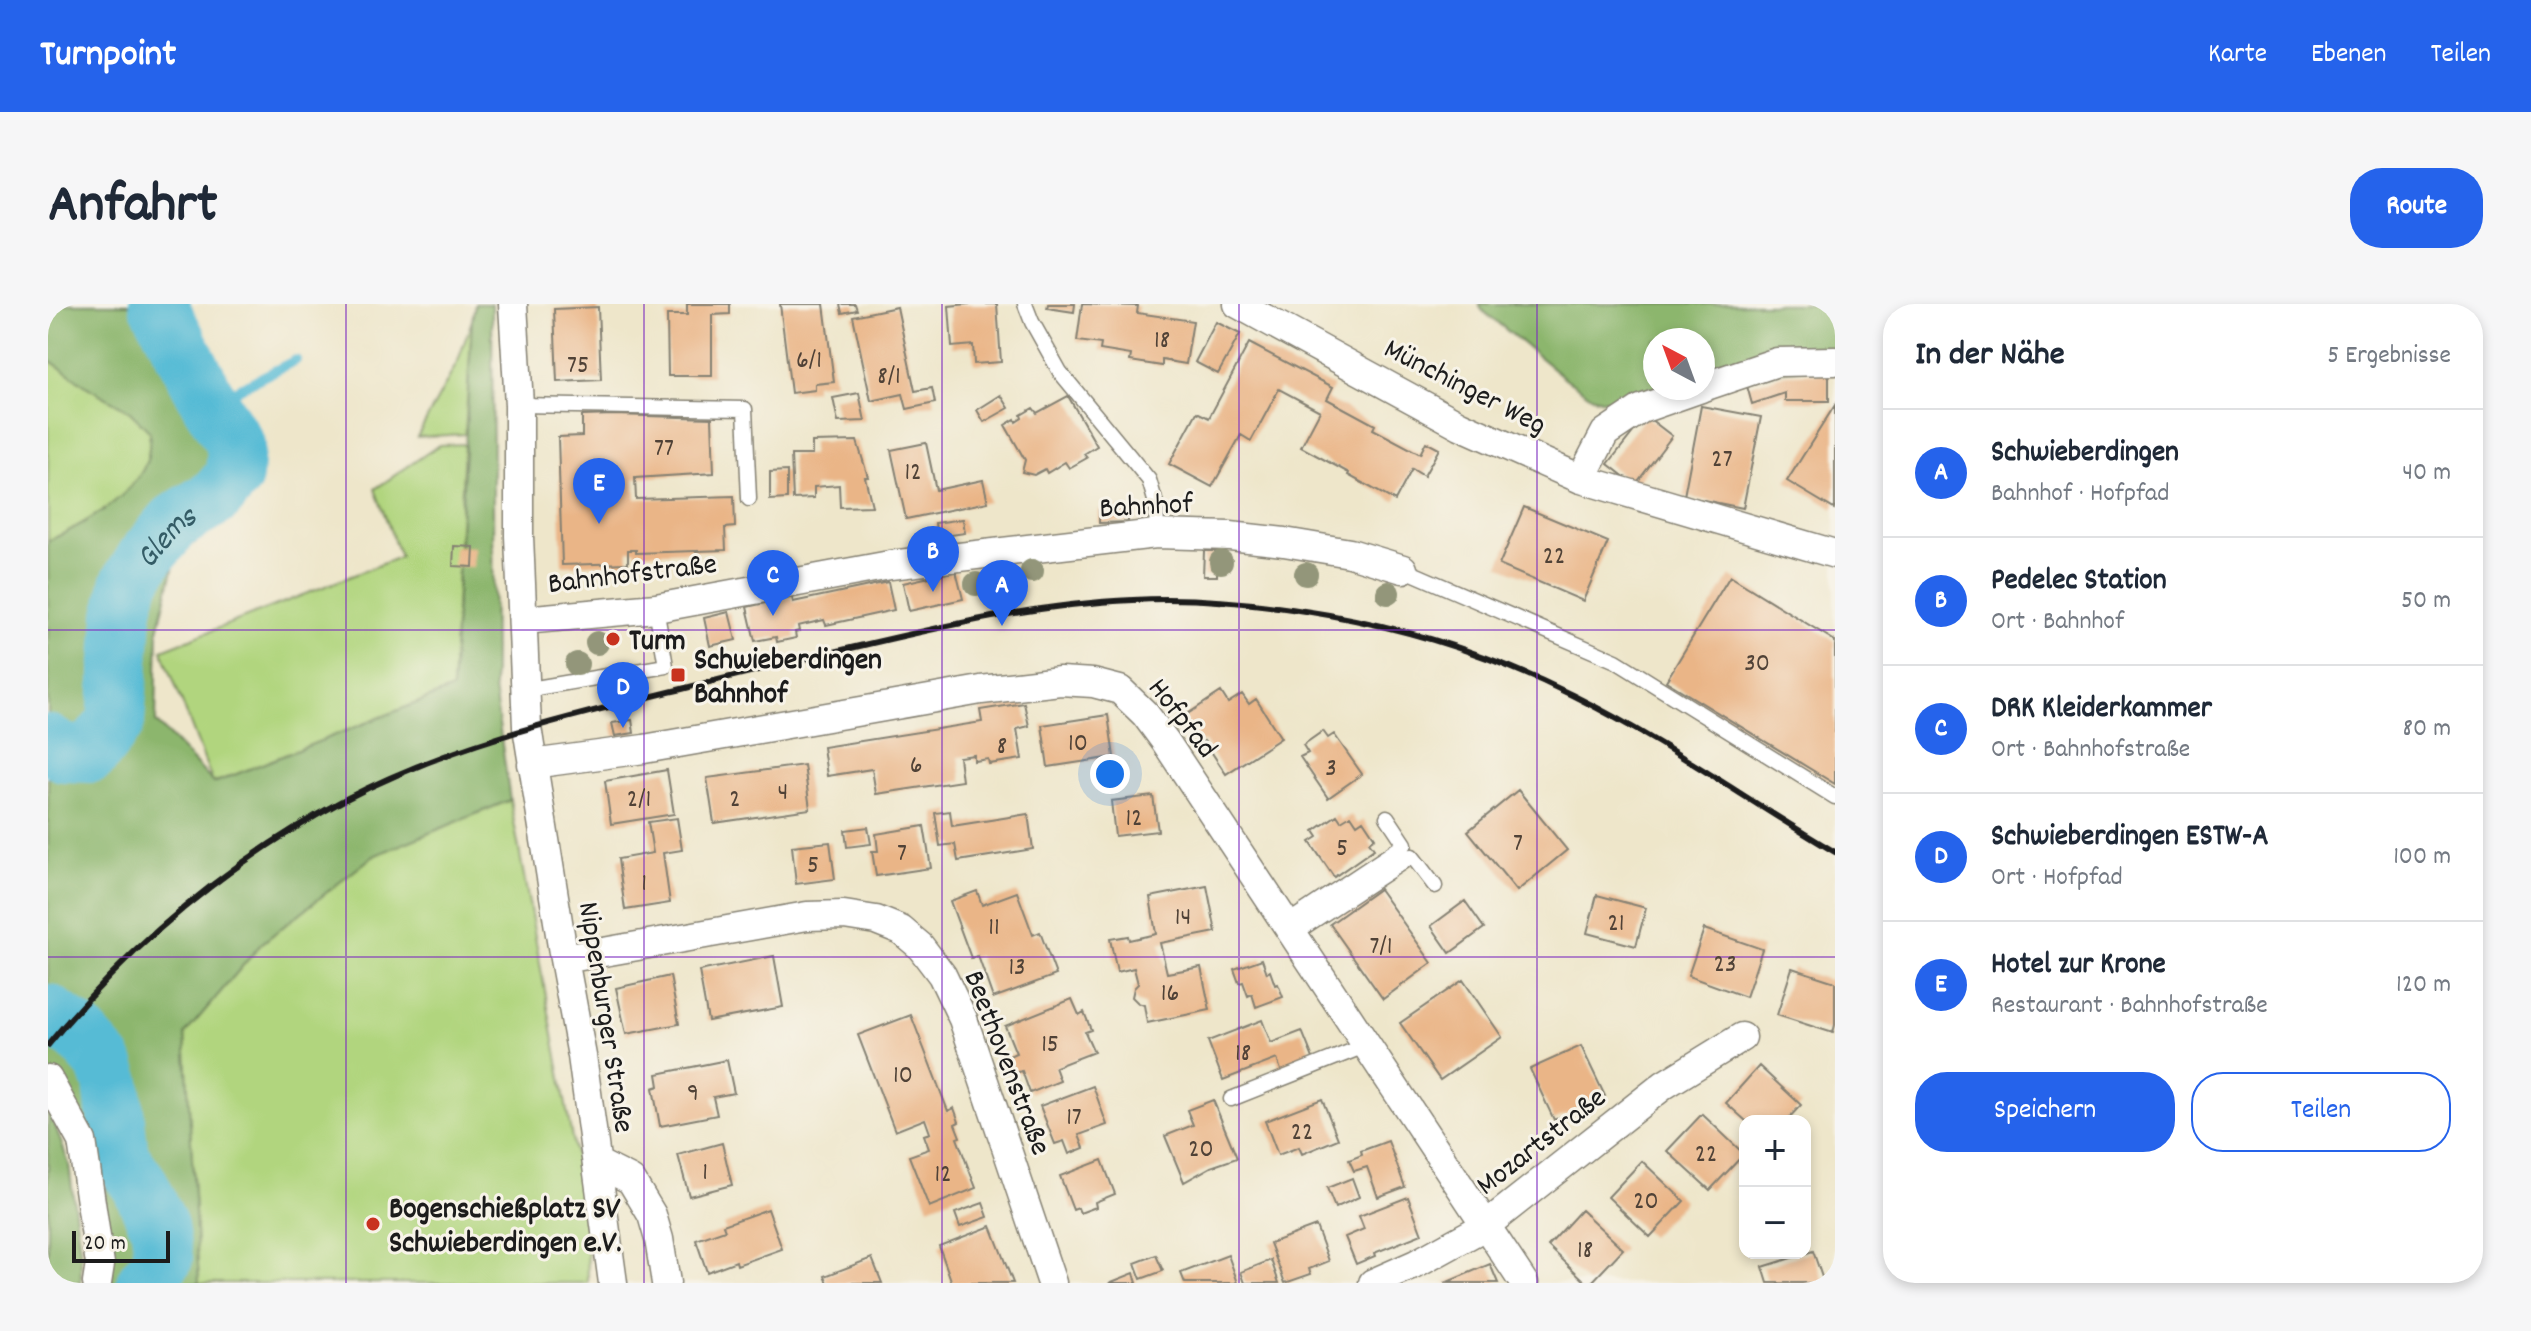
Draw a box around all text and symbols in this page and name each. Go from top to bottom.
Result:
text: Turnpoint [40,29,176,84]
text: Karte [2208,36,2267,76]
text: Ebenen [2311,36,2386,76]
text: Teilen [2430,36,2491,76]
text: Anfahrt [48,168,218,248]
button: Route [2350,168,2483,248]
house number: 18 [1154,323,1170,360]
north arrow [1643,328,1715,400]
street label: Münchinger Weg [1375,330,1553,448]
text: In der Nähe [1915,332,2065,381]
text: 5 Ergebnisse [2327,338,2451,375]
house number: 6/1 [796,343,822,380]
house number: 75 [567,348,589,385]
house number: 8/1 [877,359,901,396]
house number: 77 [654,431,674,468]
text: Schwieberdingen [1991,433,2179,476]
house number: 27 [1711,442,1733,479]
house number: 12 [904,455,922,492]
text: A [1934,455,1948,492]
text: 40 m [2402,455,2451,492]
pin: E [573,458,625,524]
text: Bahnhof · Hofpfad [1991,476,2170,513]
street label: Bahnhof [1098,485,1196,532]
water label: Glems [126,495,208,578]
pin: B [907,526,959,592]
house number: 22 [1543,539,1565,576]
street label: Bahnhofstraße [546,545,719,608]
pin: C [747,550,799,616]
pin: A [976,560,1028,626]
text: Pedelec Station [1991,561,2167,604]
text: B [1935,583,1947,620]
text: 50 m [2401,583,2451,620]
text: Ort · Bahnhof [1991,604,2124,641]
place label: Turm [629,622,686,665]
marker: Turm [604,630,622,648]
place label: Schwieberdingen Bahnhof [694,641,882,718]
house number: 30 [1744,646,1770,683]
pin: D [597,662,649,728]
marker: Schwieberdingen Bahnhof [669,666,687,684]
street label: Hofpfad [1135,670,1226,769]
text: DRK Kleiderkammer [1991,689,2212,732]
text: C [1935,711,1947,748]
text: 80 m [2403,711,2451,748]
house number: 10 [1068,726,1088,763]
house number: 8 [997,729,1007,766]
text: Ort · Bahnhofstraße [1991,732,2190,769]
house number: 6 [910,748,922,785]
house number: 3 [1325,751,1337,788]
your location [1090,754,1130,794]
house number: 4 [778,775,788,812]
house number: 2/1 [627,782,651,819]
house number: 2 [729,782,741,819]
house number: 12 [1125,801,1143,838]
text: Schwieberdingen ESTW-A [1991,817,2269,860]
house number: 7 [1513,826,1523,863]
house number: 5 [1336,831,1348,868]
house number: 7 [897,836,907,873]
text: D [1934,839,1948,876]
text: 100 m [2393,839,2451,876]
house number: 5 [807,848,819,885]
text: Ort · Hofpfad [1991,860,2123,897]
house number: 1 [641,866,647,903]
street label: Nippenburger Straße [564,899,643,1136]
house number: 14 [1175,900,1191,937]
house number: 21 [1607,906,1625,943]
house number: 11 [988,910,1000,947]
house number: 7/1 [1369,929,1393,966]
text: Hotel zur Krone [1991,945,2166,988]
house number: 23 [1714,947,1736,984]
house number: 13 [1008,950,1026,987]
street label: Beethovenstraße [950,965,1060,1162]
text: E [1935,967,1947,1004]
text: 120 m [2396,967,2451,1004]
house number: 16 [1161,976,1179,1013]
text: Restaurant · Bahnhofstraße [1991,988,2268,1025]
house number: 15 [1041,1027,1059,1064]
house number: 18 [1235,1036,1251,1073]
house number: 10 [893,1058,913,1095]
button: Speichern [1915,1072,2175,1152]
button: Teilen [2191,1072,2451,1152]
house number: 9 [687,1076,699,1113]
street label: Mozartstraße [1468,1079,1617,1208]
house number: 17 [1066,1100,1082,1137]
house number: 22 [1291,1115,1313,1152]
map controls [1739,1115,1811,1259]
button: + [1739,1115,1811,1187]
house number: 20 [1188,1132,1214,1169]
house number: 22 [1695,1137,1717,1174]
house number: 1 [702,1155,708,1192]
house number: 12 [934,1157,952,1194]
house number: 20 [1633,1184,1659,1221]
button: − [1739,1187,1811,1259]
place label: Bogenschießplatz SV Schwieberdingen e.V. [389,1190,621,1267]
marker: Bogenschießplatz SV Schwieberdingen e.V. [364,1215,382,1233]
scale bar [72,1227,170,1263]
text: 20 m [84,1229,126,1260]
house number: 18 [1577,1233,1593,1270]

